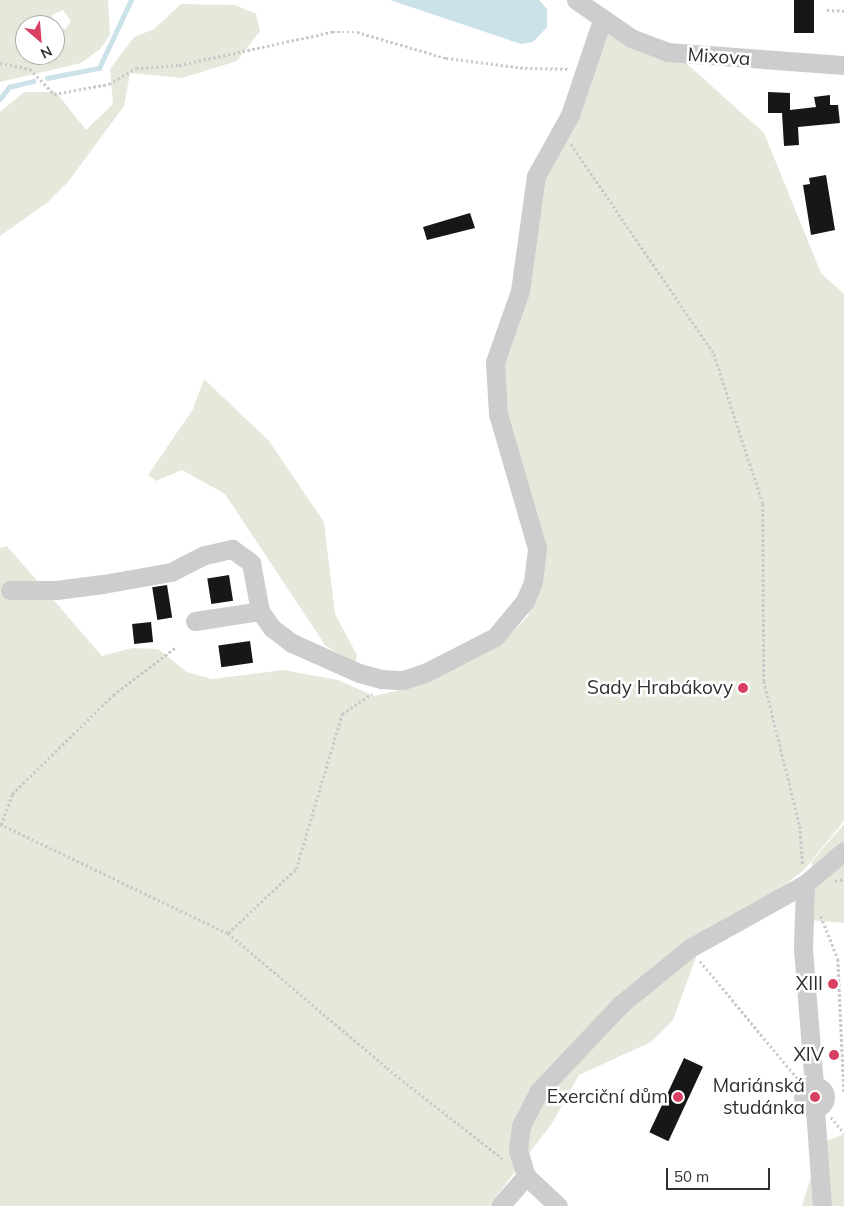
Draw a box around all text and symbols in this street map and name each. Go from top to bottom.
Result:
north arrow [15,15,65,65]
text: N [38,42,55,63]
street label: Mixova [687,43,751,71]
place label: Sady Hrabákovy [587,677,733,699]
marker: Sady Hrabákovy [737,682,749,694]
place label: XIII [796,973,823,995]
marker: XIII [827,978,839,990]
place label: XIV [793,1044,824,1066]
marker: XIV [828,1049,840,1061]
place label: Mariánská studánka [713,1075,805,1119]
place label: Exerciční dům [547,1086,668,1108]
marker: Exerciční dům [672,1091,684,1103]
marker: Mariánská studánka [809,1091,821,1103]
scale bar [669,1158,773,1190]
text: 50 m [674,1167,709,1186]

